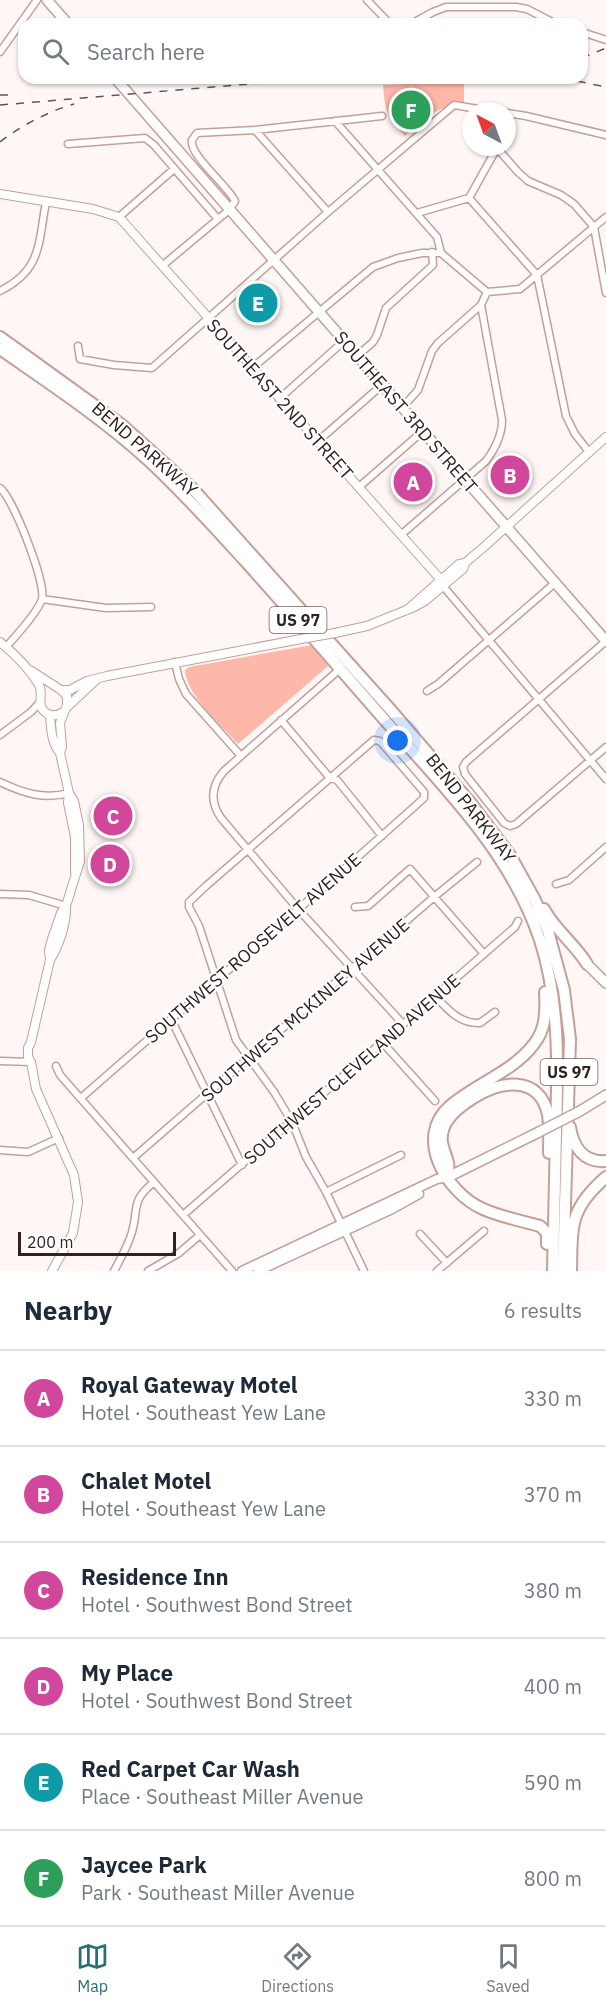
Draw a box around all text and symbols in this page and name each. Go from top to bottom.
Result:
search box [18,18,588,84]
icon: search [39,35,72,68]
text: Search here [87,37,205,66]
pin: F [392,88,430,132]
north arrow [462,102,516,156]
pin: E [238,280,278,326]
street label: SOUTHEAST 2ND STREET [202,314,358,484]
street label: SOUTHEAST 3RD STREET [330,327,482,497]
street label: BEND PARKWAY [87,397,203,501]
pin: B [490,452,530,498]
pin: A [394,460,432,504]
road number: US 97 [270,607,326,633]
your location [383,726,412,755]
street label: BEND PARKWAY [421,749,521,868]
pin: C [94,794,132,838]
pin: D [90,842,130,886]
street label: SOUTHWEST ROOSEVELT AVENUE [140,848,366,1048]
street label: SOUTHWEST MCKINLEY AVENUE [196,913,414,1107]
street label: SOUTHWEST CLEVELAND AVENUE [239,969,465,1169]
road number: US 97 [540,1059,598,1085]
scale bar [18,1229,176,1256]
text: 200 m [27,1232,74,1252]
text: Nearby [24,1293,112,1327]
text: 6 results [504,1297,582,1324]
text: Royal Gateway Motel [81,1370,297,1399]
text: A [37,1385,50,1412]
text: 330 m [524,1385,582,1412]
text: Hotel · Southeast Yew Lane [81,1399,326,1426]
text: Chalet Motel [81,1466,211,1495]
text: B [37,1481,50,1508]
text: 370 m [524,1481,582,1508]
text: Hotel · Southeast Yew Lane [81,1495,326,1522]
text: Residence Inn [81,1562,229,1591]
text: C [37,1577,50,1604]
text: 380 m [524,1577,582,1604]
text: Hotel · Southwest Bond Street [81,1591,353,1618]
text: My Place [81,1658,173,1687]
text: D [37,1673,50,1700]
text: 400 m [524,1673,582,1700]
text: Hotel · Southwest Bond Street [81,1687,353,1714]
text: Red Carpet Car Wash [81,1754,300,1783]
text: E [37,1769,50,1796]
text: 590 m [524,1769,582,1796]
text: Place · Southeast Miller Avenue [81,1783,364,1810]
text: Jaycee Park [81,1850,207,1879]
text: F [38,1865,49,1892]
text: 800 m [524,1865,582,1892]
text: Park · Southeast Miller Avenue [81,1879,355,1906]
tab: Map [76,1940,109,1996]
tab: Directions [261,1940,334,1996]
tab: Saved [486,1940,530,1996]

